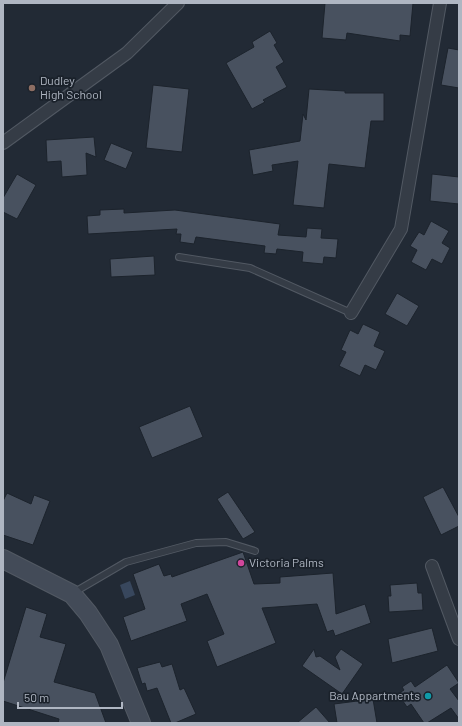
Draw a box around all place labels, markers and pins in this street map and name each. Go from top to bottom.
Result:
place label: Dudley High School [40,73,102,101]
marker: Dudley High School [27,83,37,93]
place label: Victoria Palms [249,555,324,569]
marker: Victoria Palms [236,558,246,568]
place label: Bau Appartments [329,688,420,702]
marker: Bau Appartments [423,691,433,701]

